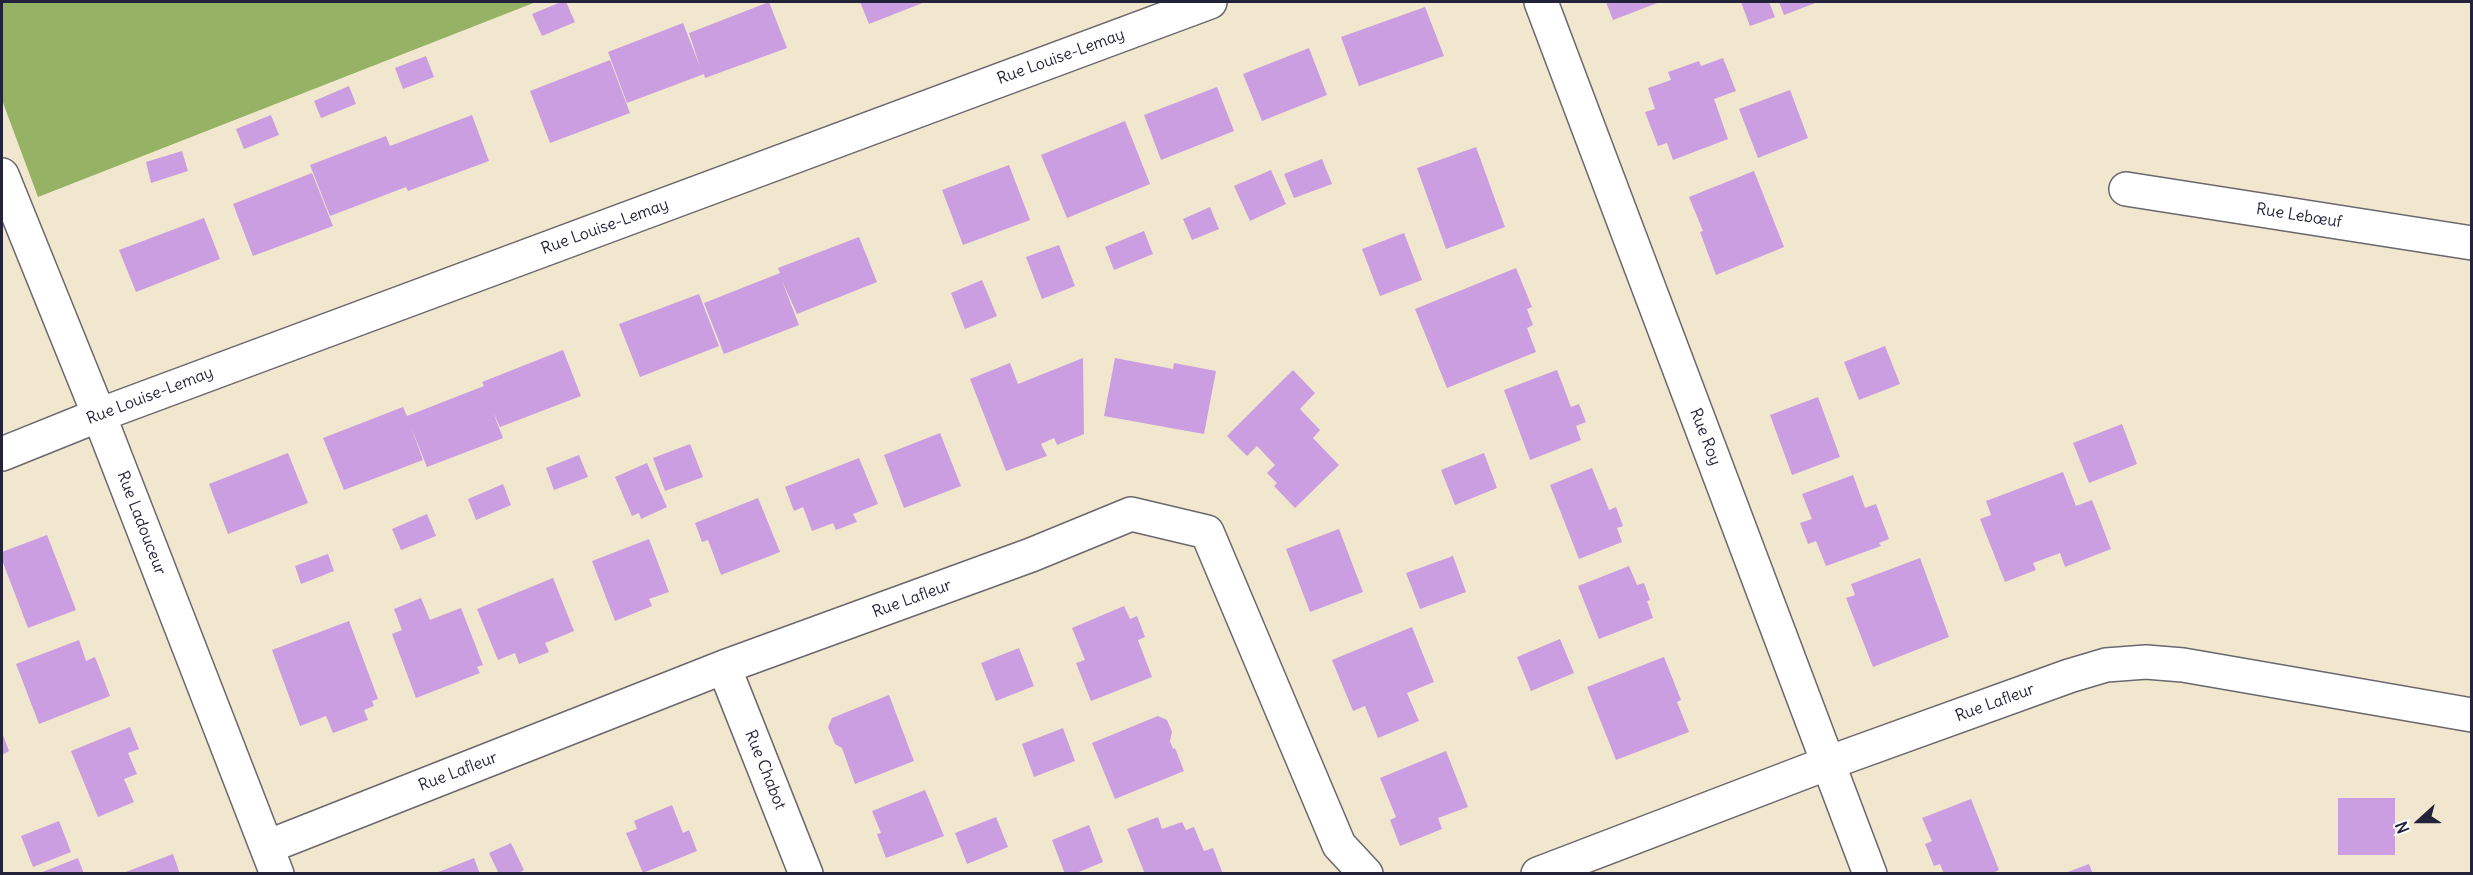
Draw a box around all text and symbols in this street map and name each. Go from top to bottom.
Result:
street label: Rue Louise-Lemay [995,25,1127,89]
street label: Rue Louise-Lemay [539,195,671,259]
street label: Rue Lebœuf [2255,200,2343,232]
street label: Rue Louise-Lemay [84,363,216,429]
street label: Rue Roy [1685,406,1725,468]
street label: Rue Ladouceur [112,468,170,578]
street label: Rue Lafleur [870,576,954,622]
street label: Rue Lafleur [1953,680,2037,726]
street label: Rue Chabot [740,728,790,812]
street label: Rue Lafleur [416,748,500,796]
north arrow [2389,791,2449,851]
text: N [2391,819,2414,836]

